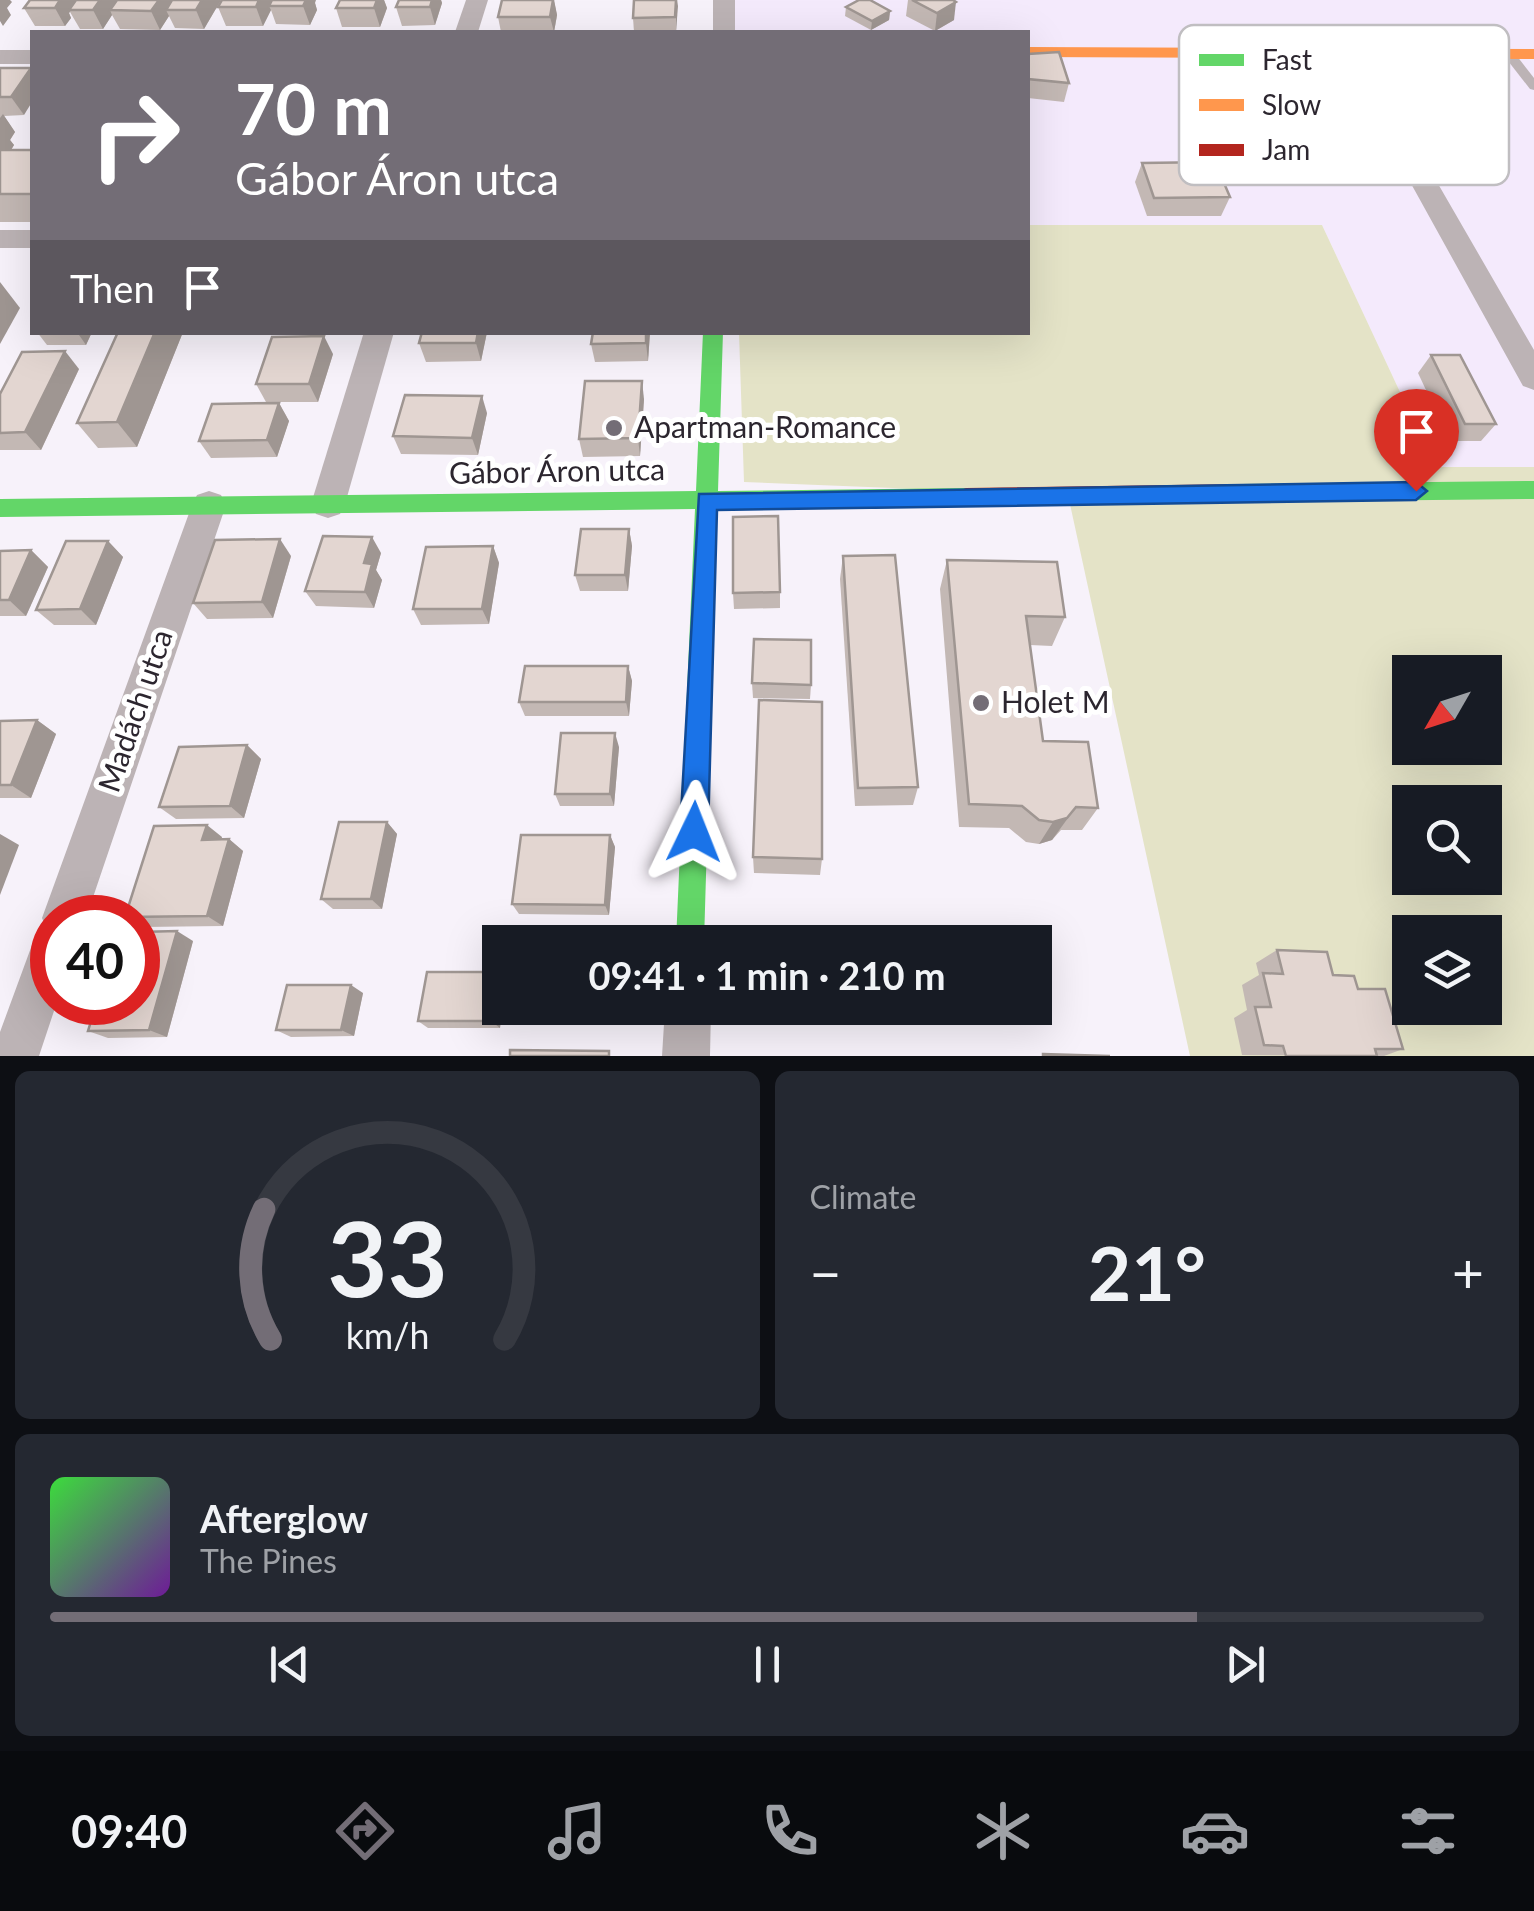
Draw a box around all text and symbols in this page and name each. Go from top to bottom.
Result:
legend [1179,25,1509,185]
text: Fast [1262,42,1312,76]
text: 70 m [235,66,392,150]
icon: right [70,70,200,200]
text: Slow [1262,87,1321,121]
text: Jam [1262,132,1310,166]
text: Gábor Áron utca [235,151,559,205]
icon: arrive [175,260,230,315]
text: Then [70,265,155,311]
pin [1374,389,1459,492]
icon: arrive [1389,404,1444,459]
place label: Apartman-Romance [634,408,896,444]
marker: Apartman-Romance [603,417,625,439]
street label: Gábor Áron utca [449,450,665,490]
street label: Madách utca [90,624,179,796]
north arrow [1392,655,1502,765]
map controls [1392,655,1502,1025]
place label: Holet M [1001,683,1110,719]
marker: Holet M [970,692,992,714]
position arrow [642,780,746,884]
button: search [1392,785,1502,895]
speed limit sign: 40 [30,895,160,1025]
button: layers [1392,915,1502,1025]
text: 09:41 · 1 min · 210 m [588,952,946,998]
text: Climate [810,1177,916,1216]
text: 33 [327,1194,448,1319]
text: 21° [1088,1227,1206,1317]
text: − [810,1239,841,1305]
text: + [1452,1239,1484,1305]
text: km/h [345,1314,429,1357]
text: Afterglow [200,1495,368,1541]
text: The Pines [200,1541,337,1580]
icon: previous [262,1637,317,1692]
icon: pause [740,1637,795,1692]
icon: next [1218,1637,1273,1692]
icon: directions [330,1796,400,1866]
icon: music [542,1796,612,1866]
icon: phone [755,1796,825,1866]
icon: climate [968,1796,1038,1866]
icon: car [1180,1796,1250,1866]
icon: filters [1393,1796,1463,1866]
text: 09:40 [71,1804,187,1858]

